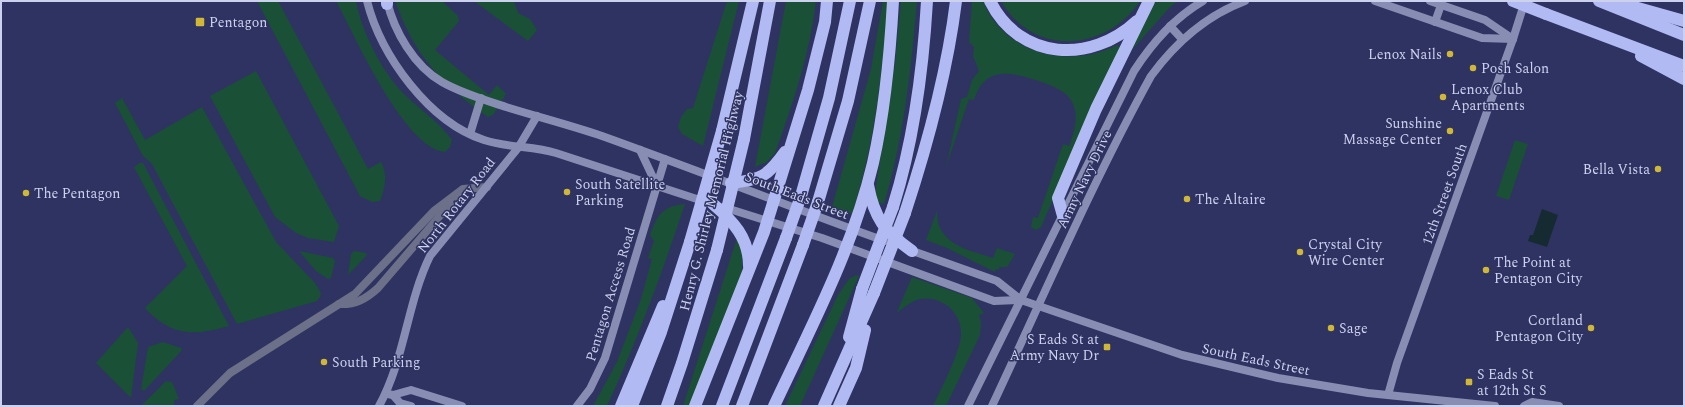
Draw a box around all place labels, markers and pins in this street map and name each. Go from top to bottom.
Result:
place label: Pentagon [209,12,268,33]
marker: Pentagon [194,16,206,28]
place label: Lenox Nails [1368,44,1442,65]
marker: Lenox Nails [1445,49,1455,59]
place label: Posh Salon [1481,58,1549,79]
marker: Posh Salon [1468,63,1478,73]
place label: Lenox Club Apartments [1451,79,1525,116]
marker: Lenox Club Apartments [1438,92,1448,102]
place label: Sunshine Massage Center [1343,113,1442,150]
marker: Sunshine Massage Center [1445,126,1455,136]
place label: Bella Vista [1583,159,1650,180]
marker: Bella Vista [1653,164,1663,174]
place label: South Satellite Parking [575,174,666,211]
place label: The Pentagon [34,183,120,204]
marker: South Satellite Parking [562,187,572,197]
marker: The Pentagon [21,188,31,198]
place label: The Altaire [1195,189,1266,210]
marker: The Altaire [1182,194,1192,204]
place label: Crystal City Wire Center [1308,234,1385,271]
marker: Crystal City Wire Center [1295,247,1305,257]
place label: The Point at Pentagon City [1494,252,1584,289]
marker: The Point at Pentagon City [1481,265,1491,275]
place label: Cortland Pentagon City [1495,310,1584,347]
place label: Sage [1339,318,1368,339]
marker: Sage [1326,323,1336,333]
marker: Cortland Pentagon City [1586,323,1596,333]
place label: S Eads St at Army Navy Dr [1010,329,1099,366]
marker: S Eads St at Army Navy Dr [1102,342,1112,352]
place label: South Parking [332,352,420,373]
marker: South Parking [319,357,329,367]
place label: S Eads St at 12th St S [1477,364,1546,401]
marker: S Eads St at 12th St S [1464,377,1474,387]

